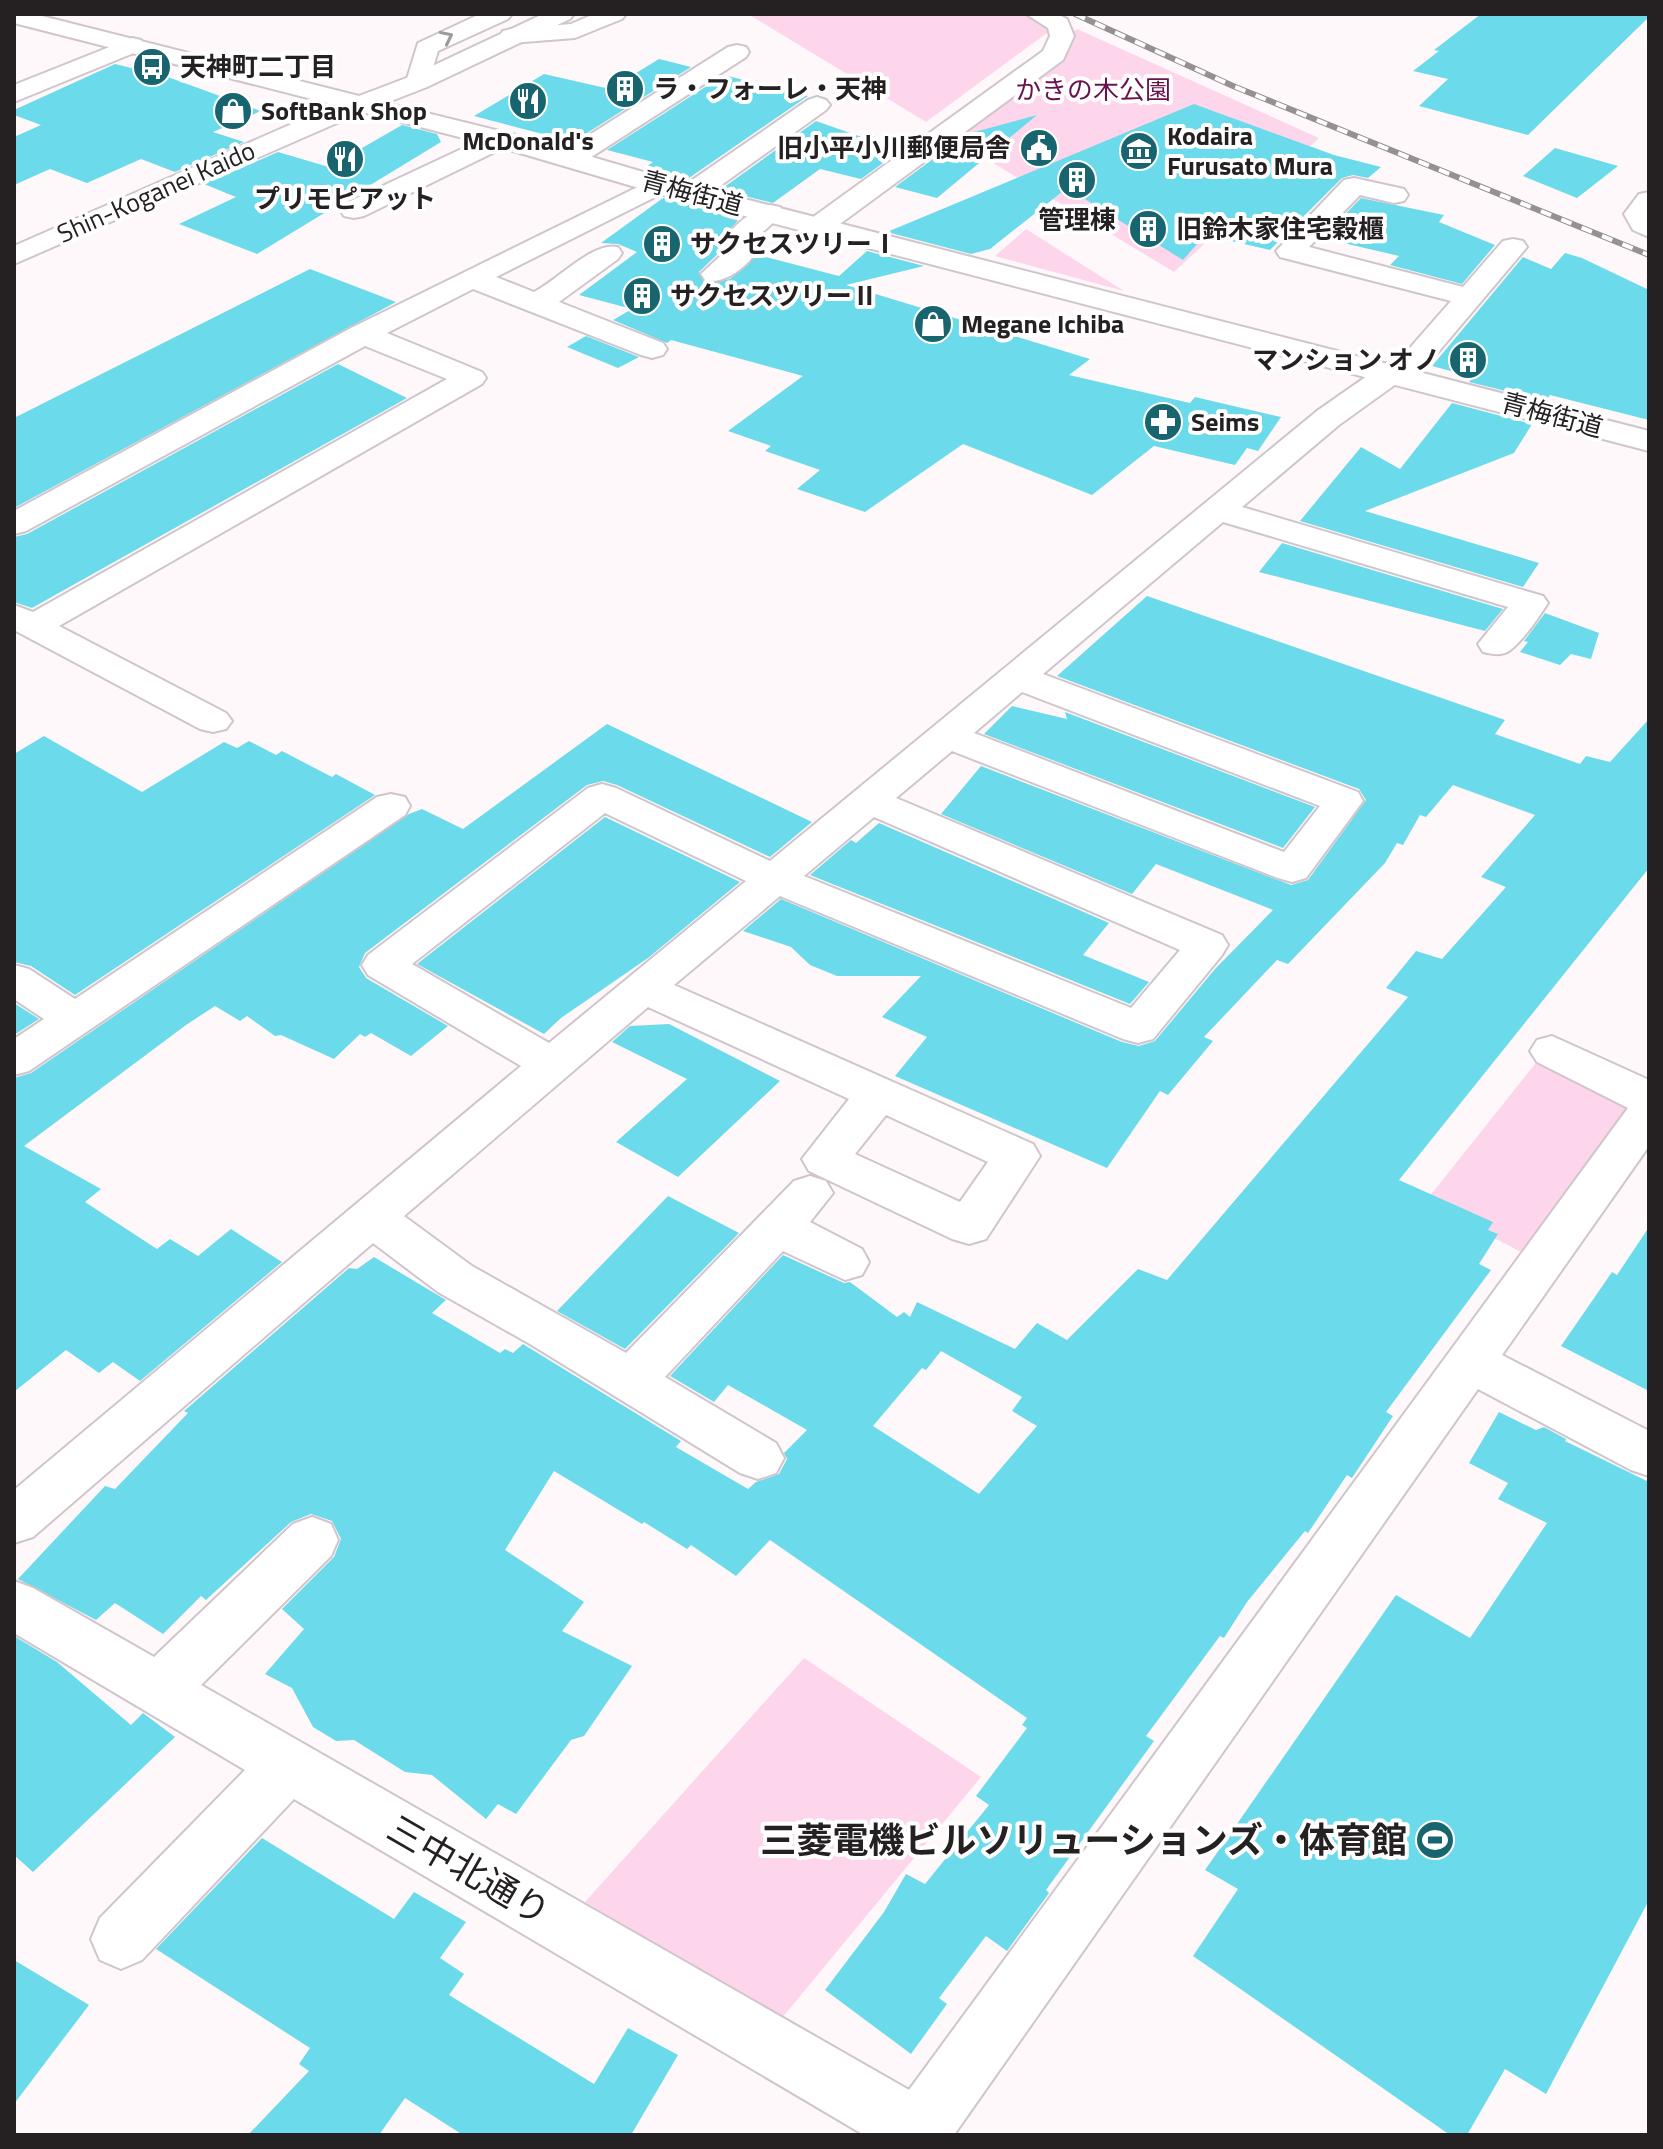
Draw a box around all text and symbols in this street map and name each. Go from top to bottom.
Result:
one-way arrow [439,31,454,47]
bus stop icon: 天神町二丁目 [131,46,173,88]
place label: 天神町二丁目 [180,47,336,86]
building icon: ラ・フォーレ・天神 [604,68,646,110]
place label: ラ・フォーレ・天神 [653,69,887,108]
park label: かきの木公園 [1015,70,1171,109]
restaurant icon: McDonald's [507,80,549,122]
shop icon: SoftBank Shop [212,90,254,132]
place label: SoftBank Shop [261,91,427,130]
place label: Kodaira Furusato Mura [1167,116,1333,185]
place label: McDonald's [462,121,594,160]
public building icon: 旧小平小川郵便局舎 [1018,127,1060,169]
place label: 旧小平小川郵便局舎 [777,128,1011,167]
street label: Shin-Koganei Kaido [51,130,261,253]
museum icon: Kodaira Furusato Mura [1118,130,1160,172]
restaurant icon: プリモピアット [324,138,366,180]
building icon: 管理棟 [1056,159,1098,201]
street label: 青梅街道 [637,160,747,225]
place label: プリモピアット [254,179,436,218]
place label: 管理棟 [1038,200,1116,239]
building icon: 旧鈴木家住宅穀櫃 [1127,208,1169,250]
place label: 旧鈴木家住宅穀櫃 [1176,209,1384,248]
building icon: サクセスツリーⅠ [641,223,683,265]
place label: サクセスツリーⅠ [690,224,898,263]
building icon: サクセスツリーⅡ [621,275,663,317]
place label: サクセスツリーⅡ [670,276,878,315]
shop icon: Megane Ichiba [912,303,954,345]
place label: Megane Ichiba [961,304,1124,343]
building icon: マンション オノ [1447,339,1489,381]
place label: マンション オノ [1252,340,1440,379]
street label: 青梅街道 [1497,382,1607,447]
pharmacy icon: Seims [1142,401,1184,443]
place label: Seims [1191,402,1259,441]
street label: 三中北通り [378,1801,561,1938]
place label: 三菱電機ビルソリューションズ・体育館 [760,1812,1407,1867]
sports icon: 三菱電機ビルソリューションズ・体育館 [1414,1819,1456,1861]

